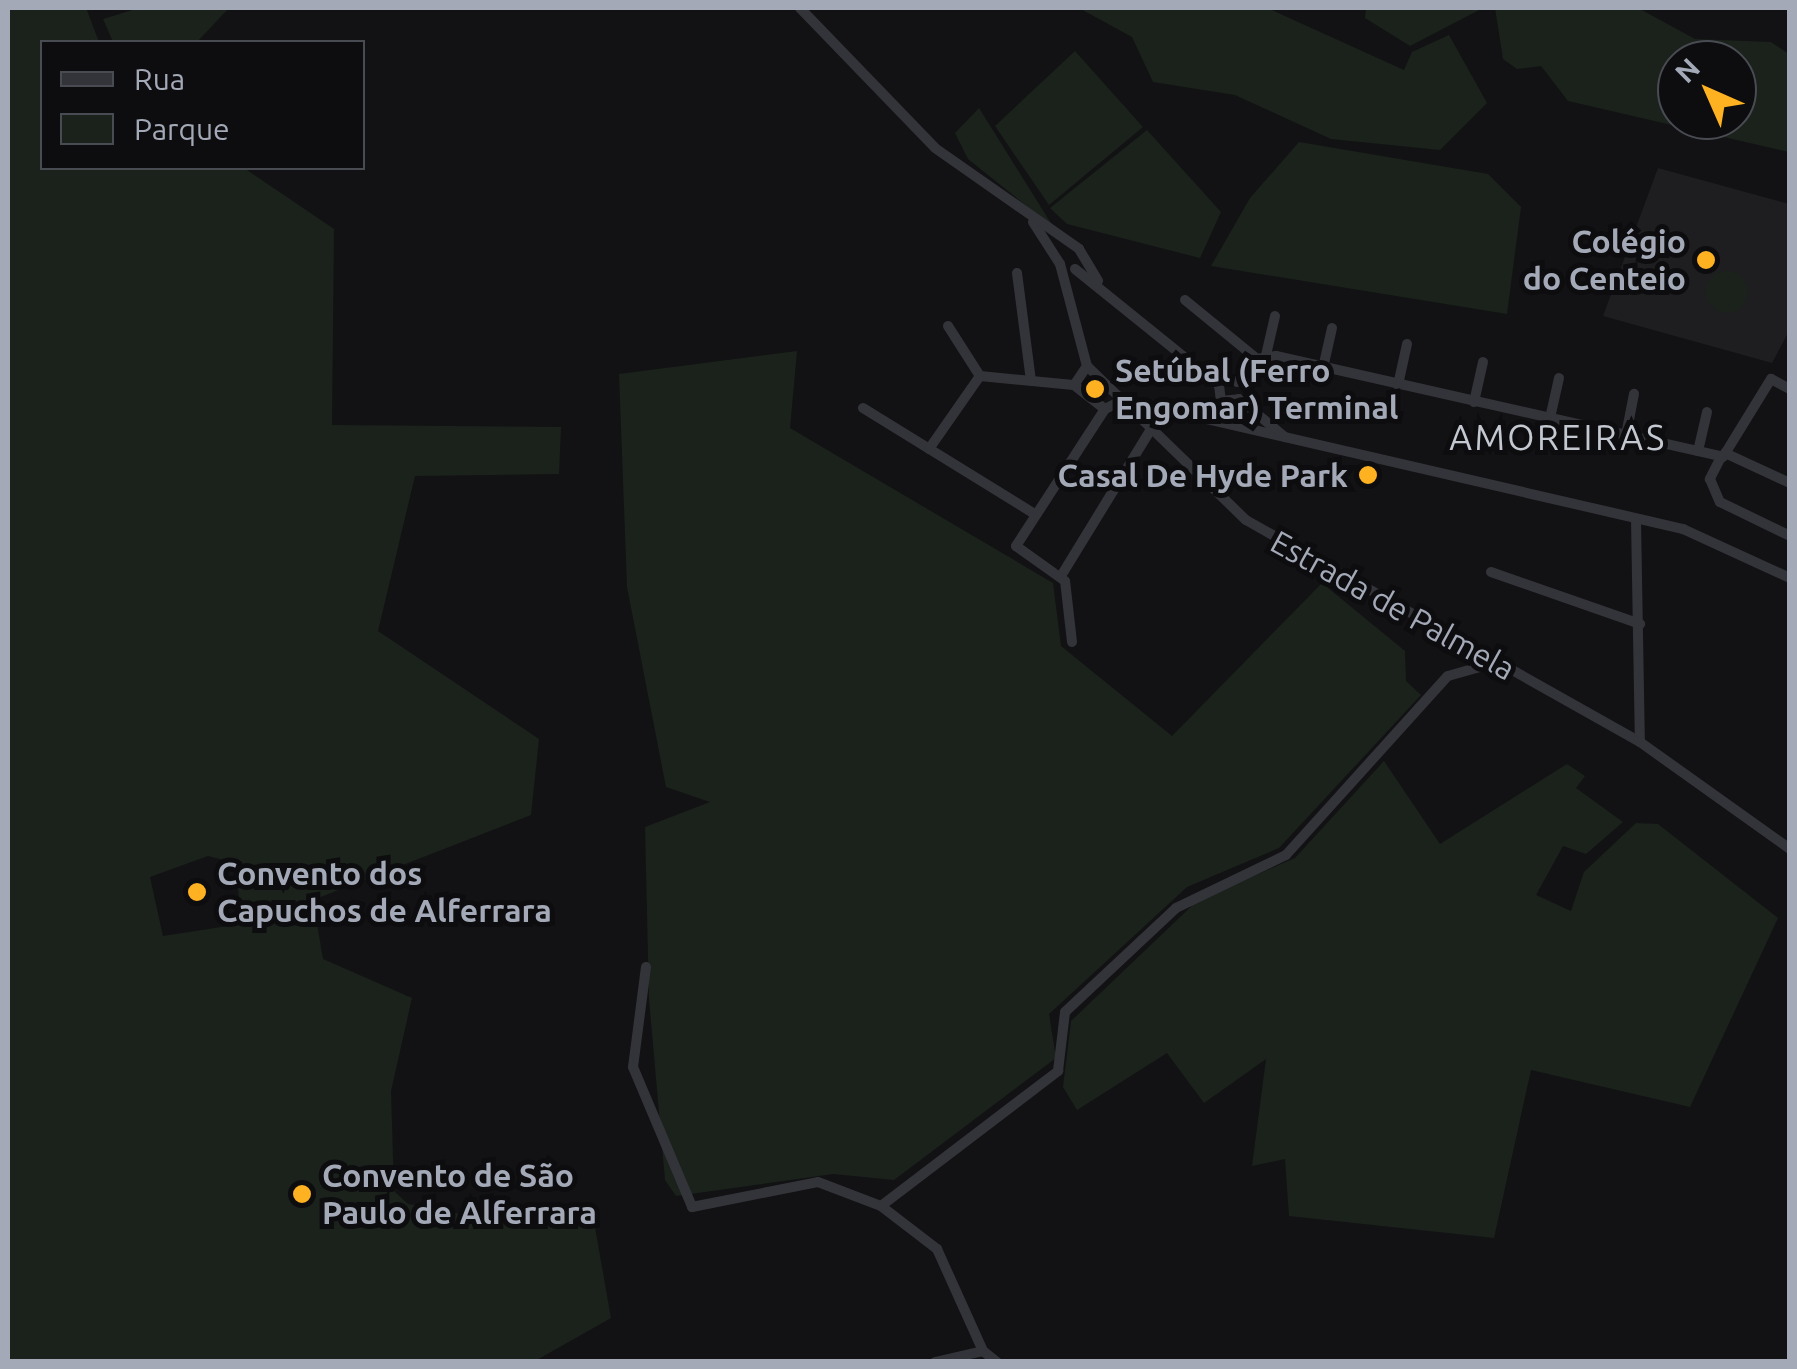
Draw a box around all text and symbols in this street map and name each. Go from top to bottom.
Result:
legend [40,40,365,170]
north arrow [1657,40,1757,140]
text: N [1668,52,1705,88]
text: Rua [134,62,185,96]
text: Parque [134,112,230,146]
place label: Colégio do Centeio [1523,223,1686,298]
marker: Colégio do Centeio [1695,249,1717,271]
place label: Setúbal (Ferro Engomar) Terminal [1115,352,1399,427]
marker: Setúbal (Ferro Engomar) Terminal [1084,378,1106,400]
district label: AMOREIRAS [1449,416,1667,458]
place label: Casal De Hyde Park [1058,456,1348,494]
marker: Casal De Hyde Park [1357,464,1379,486]
street label: Estrada de Palmela [1264,522,1522,688]
place label: Convento dos Capuchos de Alferrara [217,855,552,930]
marker: Convento dos Capuchos de Alferrara [186,881,208,903]
place label: Convento de São Paulo de Alferrara [322,1157,597,1232]
marker: Convento de São Paulo de Alferrara [291,1183,313,1205]

